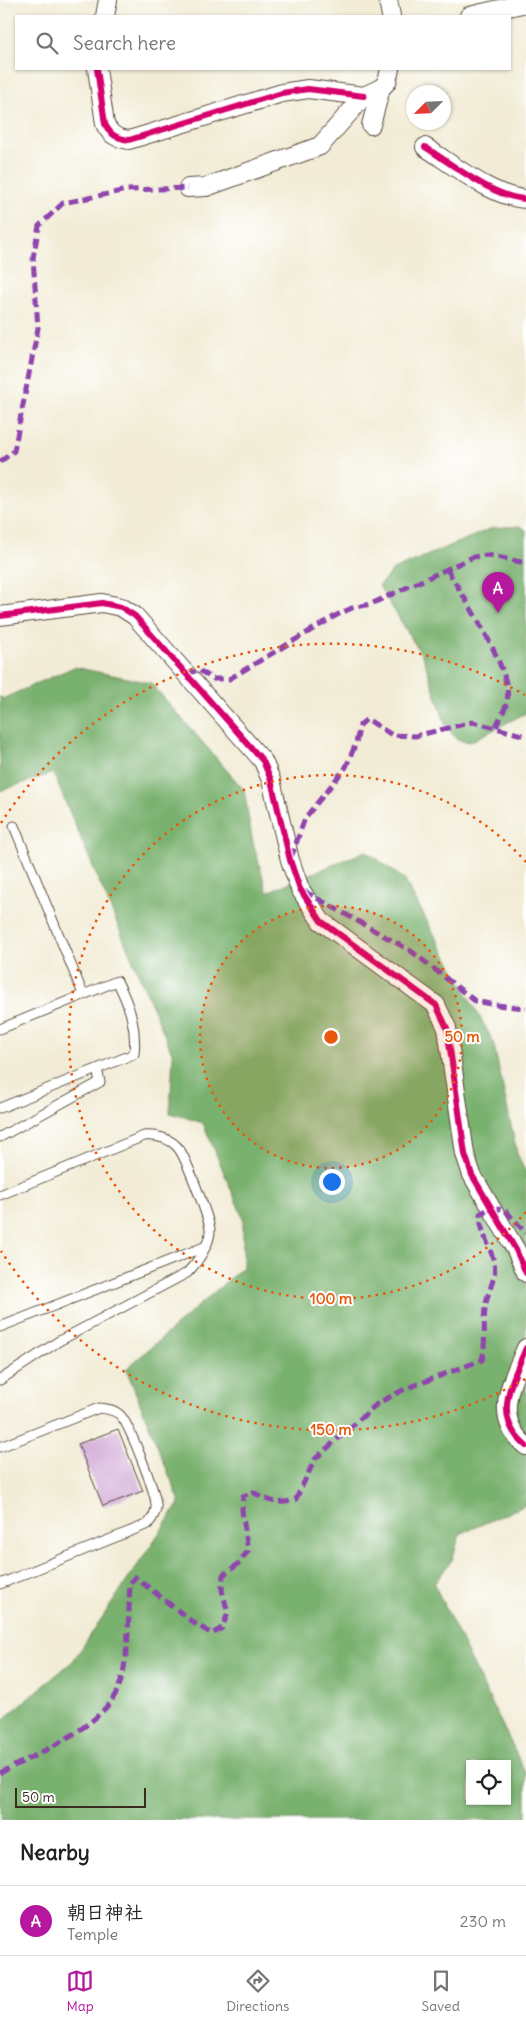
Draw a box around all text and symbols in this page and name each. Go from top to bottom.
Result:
search box [15,15,511,70]
icon: search [33,29,61,57]
text: Search here [73,31,176,55]
north arrow [406,85,451,130]
pin: A [482,572,514,613]
text: 50 m [444,1027,480,1046]
centre of rings [322,1028,340,1046]
your location [319,1169,345,1195]
text: 100 m [310,1289,352,1308]
text: 150 m [310,1420,352,1439]
map controls [466,1760,511,1805]
button: locate [466,1760,511,1805]
scale bar [15,1785,146,1808]
text: 50 m [22,1788,55,1806]
text: Nearby [20,1839,90,1866]
text: 朝日神社 [67,1900,143,1924]
text: A [31,1911,41,1931]
text: 230 m [460,1911,506,1931]
text: Temple [67,1924,118,1944]
tab: Map [66,1967,94,2015]
tab: Directions [226,1967,289,2015]
tab: Saved [422,1967,460,2015]

